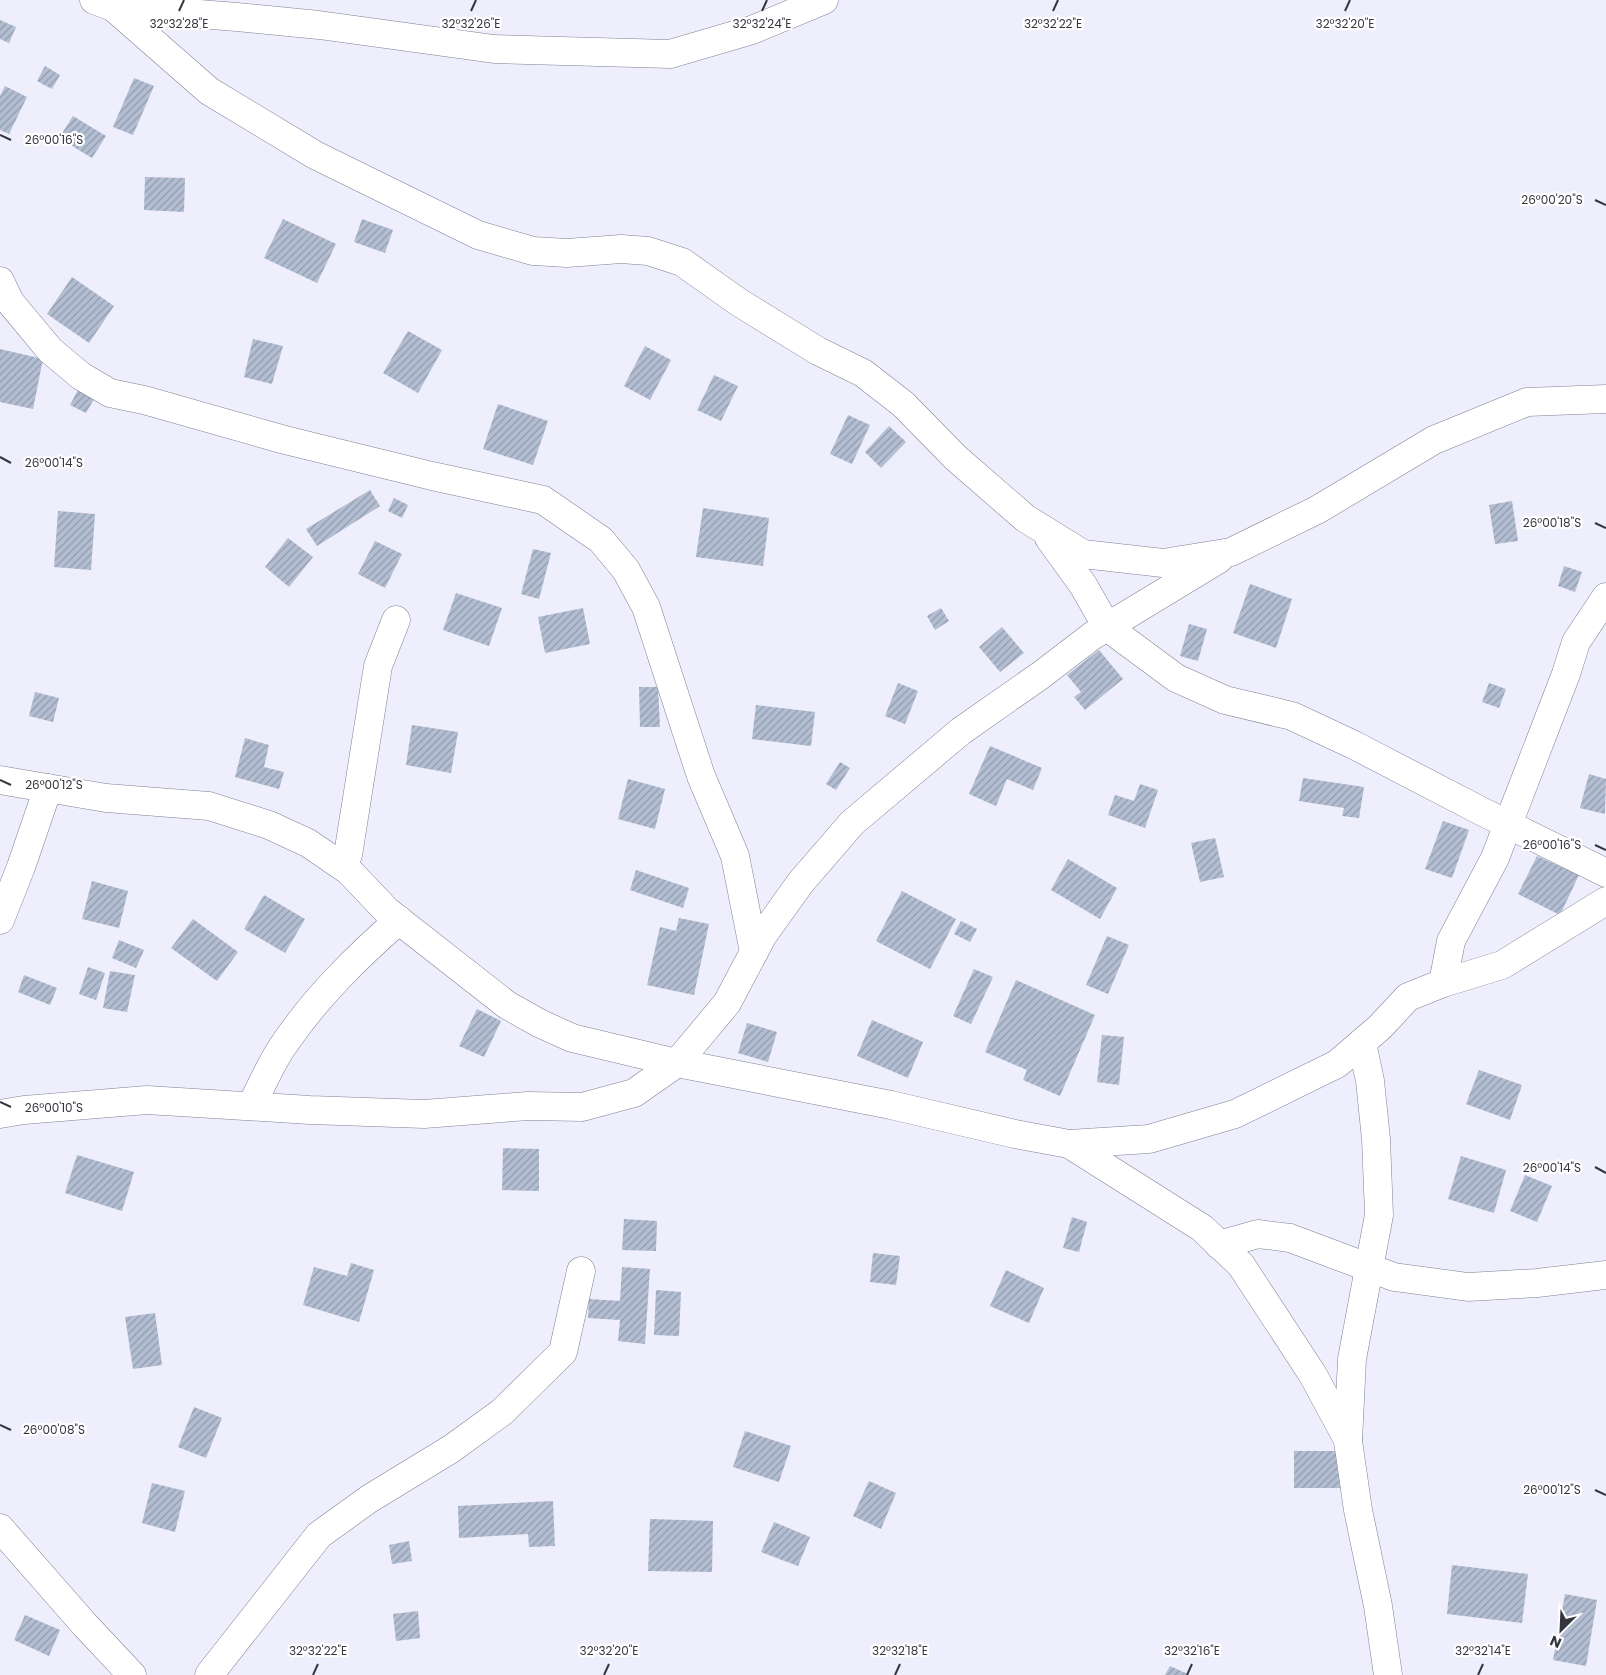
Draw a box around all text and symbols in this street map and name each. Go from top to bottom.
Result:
text: 32°32'28"E [150,15,208,32]
text: 32°32'26"E [442,15,500,32]
text: 32°32'24"E [733,15,791,32]
text: 32°32'22"E [1024,15,1082,32]
text: 32°32'20"E [1316,15,1374,32]
text: 26°00'16"S [25,131,83,148]
text: 26°00'20"S [1521,191,1583,208]
text: 26°00'14"S [25,454,83,471]
text: 26°00'18"S [1523,514,1581,531]
text: 26°00'12"S [25,776,83,793]
text: 26°00'16"S [1523,836,1581,853]
text: 26°00'10"S [25,1099,83,1116]
text: 26°00'14"S [1523,1159,1581,1176]
text: 26°00'08"S [23,1421,85,1438]
text: 26°00'12"S [1523,1481,1581,1498]
north arrow [1536,1605,1586,1655]
text: N [1547,1631,1565,1653]
text: 32°32'22"E [289,1642,347,1659]
text: 32°32'20"E [580,1642,638,1659]
text: 32°32'18"E [872,1642,928,1659]
text: 32°32'16"E [1164,1642,1220,1659]
text: 32°32'14"E [1455,1642,1511,1659]

